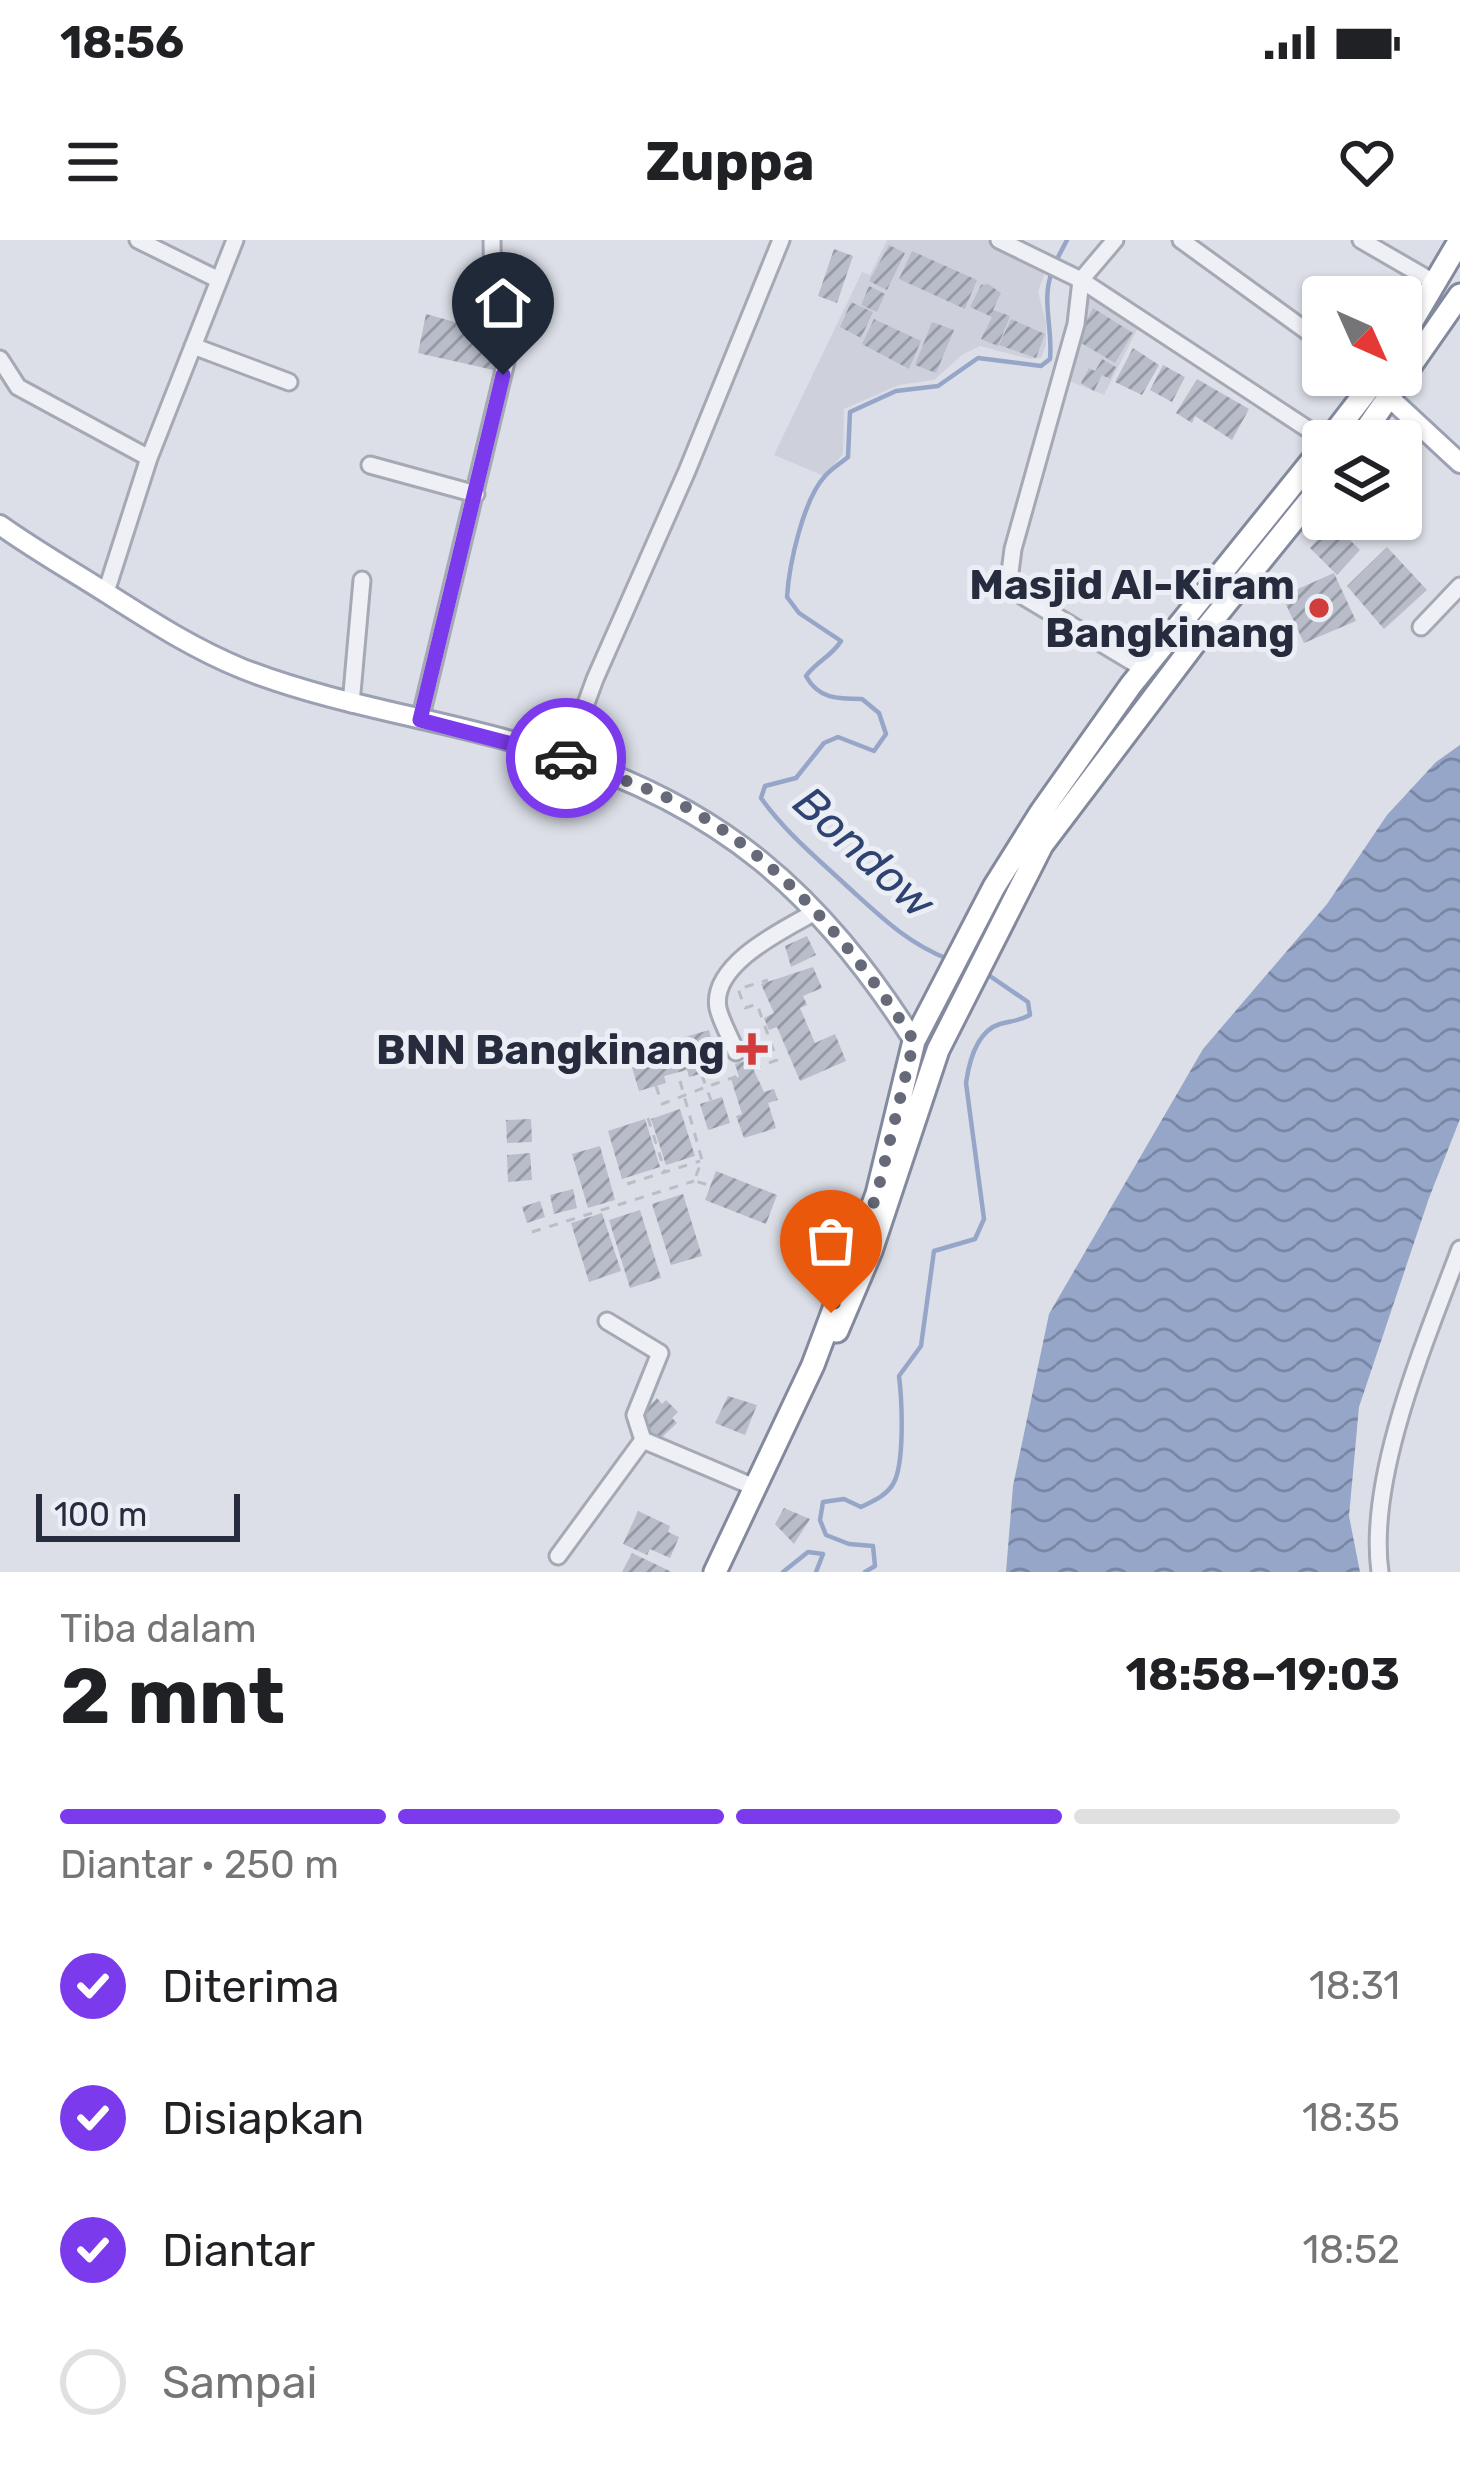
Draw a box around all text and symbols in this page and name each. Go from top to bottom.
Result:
text: 18:56 [60,16,184,69]
icon: menu [60,129,126,195]
icon: heart [1334,129,1400,195]
text: Zuppa [645,130,815,194]
pin [452,252,554,375]
icon: home [470,270,536,336]
north arrow [1302,276,1422,396]
map controls [1302,276,1422,540]
button: layers [1302,420,1422,540]
place label: Masjid Al-Kiram Bangkinang [969,560,1295,658]
marker: Masjid Al-Kiram Bangkinang [1306,595,1332,621]
courier [506,698,626,818]
icon: car [533,725,599,791]
water label: Bondow [783,775,947,930]
place label: BNN Bangkinang [376,1025,725,1075]
marker: BNN Bangkinang [736,1033,768,1065]
pin [780,1190,882,1313]
icon: bag [798,1208,864,1274]
scale bar [36,1488,240,1541]
text: 100 m [54,1495,147,1534]
text: Tiba dalam [60,1606,257,1652]
text: 18:58–19:03 [1126,1648,1400,1701]
text: 2 mnt [60,1650,285,1743]
text: Diantar · 250 m [60,1842,339,1888]
icon: check [60,1953,126,2019]
text: Diterima [162,1960,340,2013]
text: 18:31 [1309,1963,1400,2009]
icon: check [60,2085,126,2151]
text: Disiapkan [162,2092,364,2145]
text: 18:35 [1302,2095,1400,2141]
icon: check [60,2217,126,2283]
text: Diantar [162,2224,315,2277]
text: 18:52 [1302,2227,1400,2273]
text: Sampai [162,2356,317,2409]

